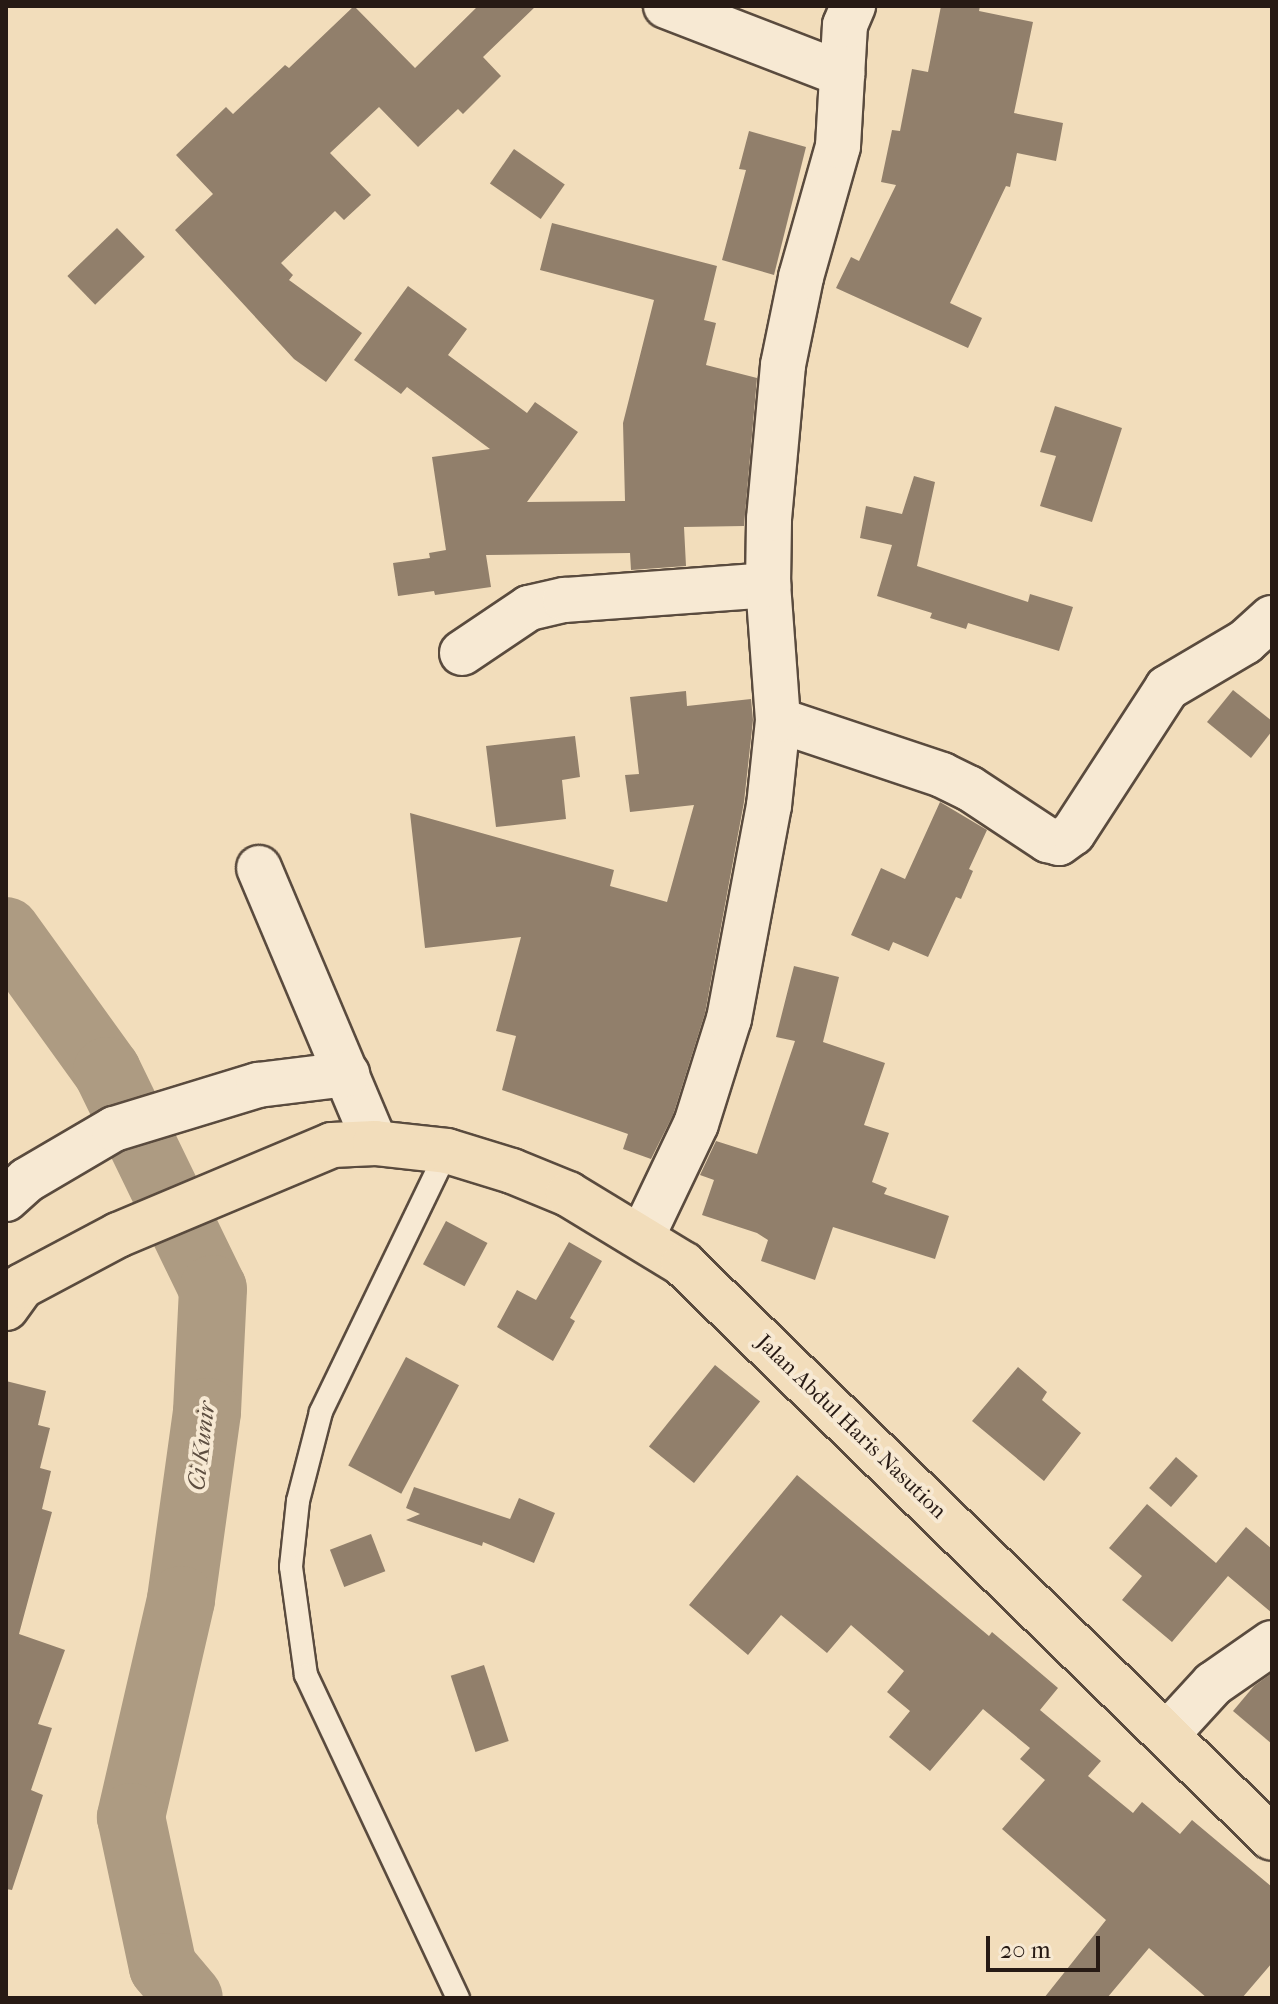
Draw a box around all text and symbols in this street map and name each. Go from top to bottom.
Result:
street label: Jalan Abdul Haris Nasution [751,1329,951,1525]
water label: Ci Kunir [182,1400,222,1492]
scale bar [990,1920,1104,1970]
text: 20 m [1000,1936,1051,1964]

